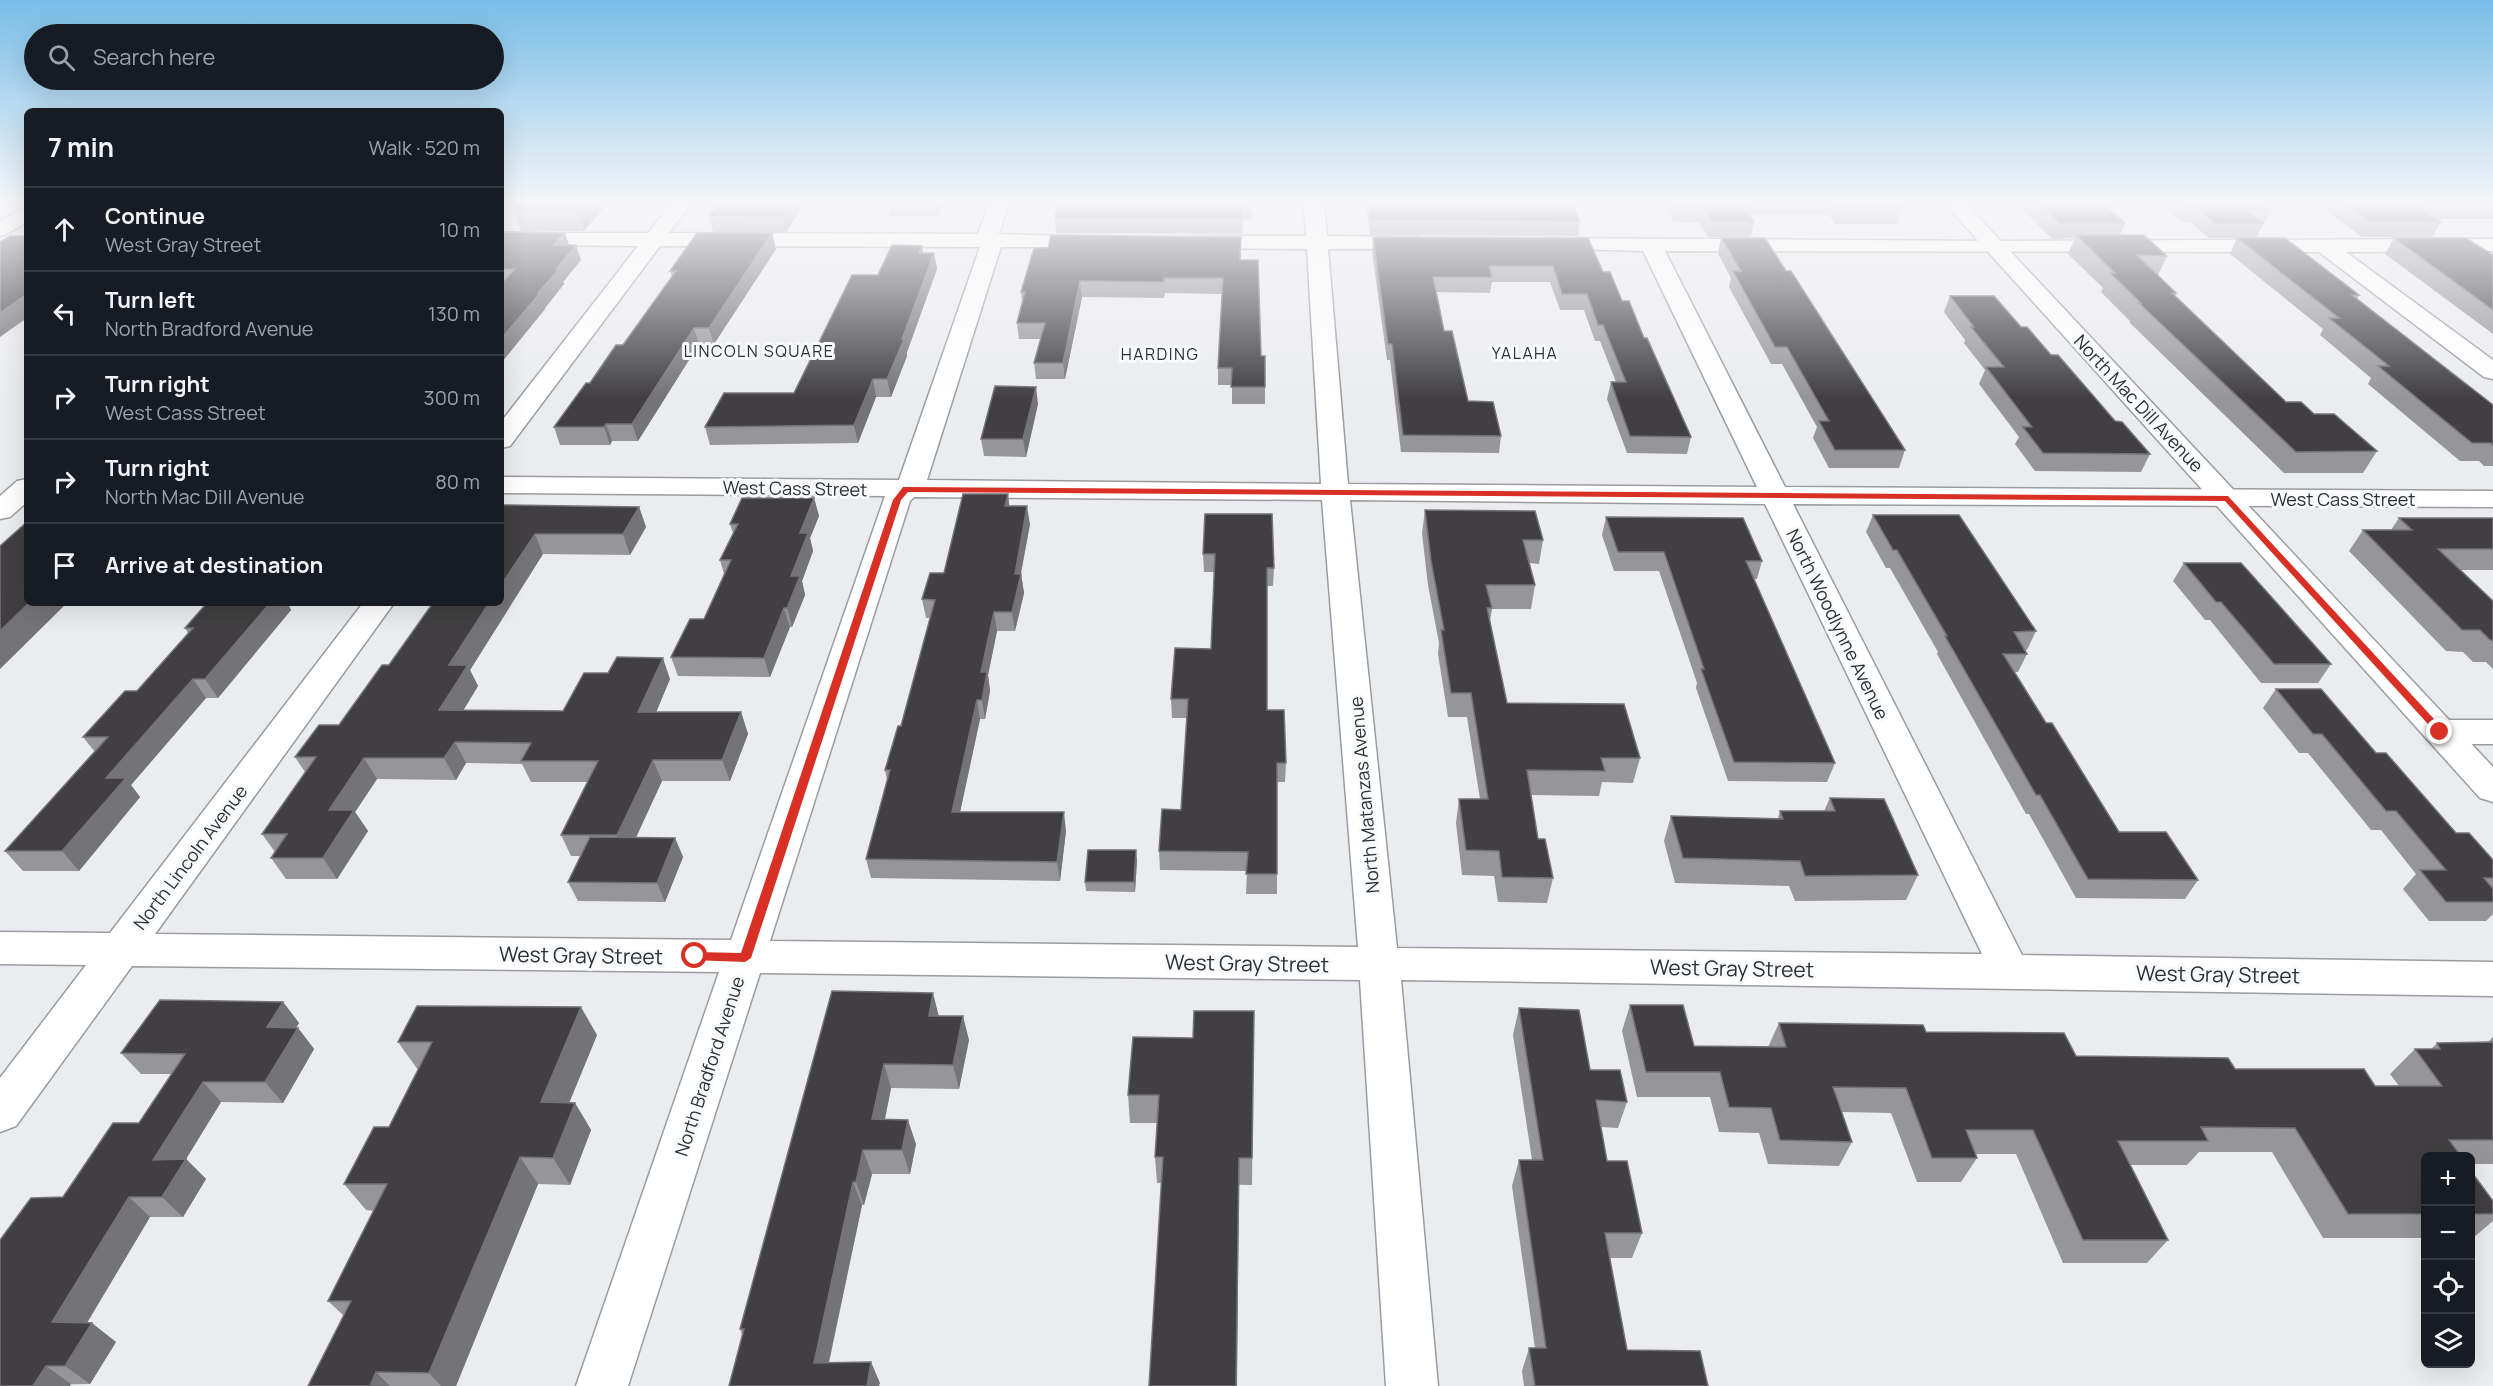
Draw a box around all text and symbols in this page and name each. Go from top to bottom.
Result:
search box [24,24,504,90]
icon: search [45,41,78,74]
text: Search here [93,42,215,72]
text: 7 min [48,129,114,165]
text: Walk · 520 m [368,134,480,161]
text: Continue [105,201,205,231]
icon: ahead [48,213,81,246]
text: 10 m [439,216,480,243]
text: West Gray Street [105,231,261,258]
text: Turn left [105,285,195,315]
icon: left [48,297,81,330]
text: 130 m [428,300,480,327]
text: North Bradford Avenue [105,315,314,342]
street label: North Mac Dill Avenue [2069,329,2209,477]
district label: LINCOLN SQUARE [684,340,834,362]
district label: YALAHA [1492,342,1558,364]
district label: HARDING [1121,343,1199,365]
text: Turn right [105,369,210,399]
icon: right [48,381,81,414]
text: 300 m [424,384,480,411]
text: West Cass Street [105,399,266,426]
text: Turn right [105,453,210,483]
icon: right [48,465,81,498]
text: 80 m [435,468,480,495]
street label: West Cass Street [722,475,868,501]
text: North Mac Dill Avenue [105,483,305,510]
street label: West Cass Street [2271,487,2415,511]
street label: North Woodlynne Avenue [1781,525,1895,723]
icon: arrive [48,549,81,582]
text: Arrive at destination [105,550,323,580]
street label: North Matanzas Avenue [1343,696,1385,894]
route end [2426,718,2452,744]
street label: North Lincoln Avenue [128,780,252,934]
street label: West Gray Street [499,940,663,970]
route start [681,942,707,968]
street label: West Gray Street [1165,948,1329,978]
street label: West Gray Street [1650,953,1814,983]
street label: West Gray Street [2136,959,2300,989]
street label: North Bradford Avenue [669,973,749,1159]
map controls [2421,1152,2475,1368]
button: + [2421,1152,2475,1206]
button: − [2421,1206,2475,1260]
button: locate [2421,1260,2475,1314]
button: layers [2421,1314,2475,1368]

